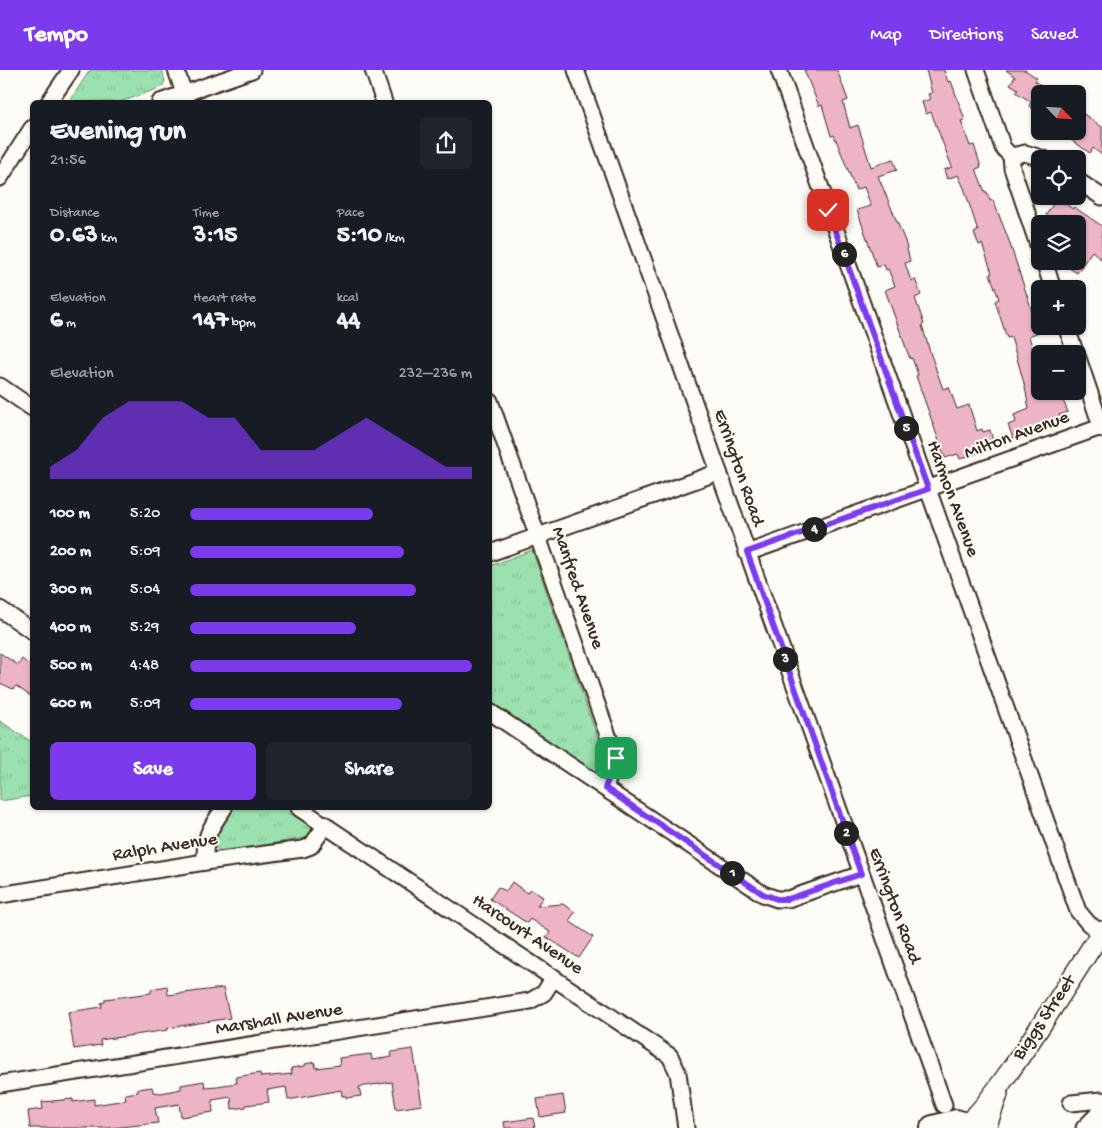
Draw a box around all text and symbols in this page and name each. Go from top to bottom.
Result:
text: Tempo [25,21,88,50]
text: Map [870,25,902,46]
text: Directions [930,25,1003,46]
text: Saved [1031,25,1077,46]
north arrow [1031,85,1086,140]
map controls [1031,85,1086,400]
text: Evening run [50,116,186,149]
button: share [420,117,472,169]
button: locate [1031,150,1086,205]
text: 21:56 [50,152,86,171]
pin [807,189,849,231]
icon: check [814,196,842,224]
text: Distance [50,205,99,222]
text: Time [193,205,219,222]
text: Pace [337,205,364,222]
button: layers [1031,215,1086,270]
text: 0.63 [50,222,98,251]
text: 3:15 [193,222,237,251]
text: 5:10 [337,222,382,251]
text: km [98,230,117,247]
text: /km [382,230,405,247]
pin: 6 [832,242,856,266]
text: 6 [841,246,848,263]
button: + [1031,280,1086,335]
text: Elevation [50,290,106,307]
text: Heart rate [193,290,256,307]
text: kcal [337,290,359,307]
text: 6 [50,307,63,336]
text: 147 [193,307,228,336]
text: 44 [337,307,360,336]
text: m [63,315,76,332]
text: bpm [228,315,256,332]
button: − [1031,345,1086,400]
text: Elevation [50,365,114,384]
text: 232–236 m [399,365,472,384]
street label: Milton Avenue [961,406,1073,466]
street label: Errington Road [707,407,769,531]
pin: 5 [894,416,918,440]
text: 5 [903,420,910,437]
street label: Harmon Avenue [920,438,984,560]
text: 100 m [50,505,90,524]
text: 5:20 [130,505,160,524]
pin: 4 [802,516,826,542]
text: 4 [811,521,818,538]
street label: Manfred Avenue [545,524,609,652]
text: 200 m [50,543,91,562]
text: 5:09 [130,543,161,562]
text: 300 m [50,581,92,600]
text: 5:04 [130,581,160,600]
text: 400 m [50,619,91,638]
text: 5:29 [130,619,159,638]
pin: 3 [772,646,798,672]
text: 3 [782,651,789,668]
text: 500 m [50,657,92,676]
text: 4:48 [130,657,159,676]
text: 600 m [50,695,91,714]
text: 5:09 [130,695,161,714]
pin [595,737,637,779]
button: Save [50,742,256,800]
button: Share [266,742,472,800]
icon: arrive [602,744,630,772]
pin: 2 [834,820,858,846]
text: 2 [843,825,850,842]
street label: Ralph Avenue [111,828,219,868]
street label: Errington Road [862,845,926,969]
pin: 1 [720,860,744,886]
text: 1 [730,865,735,882]
street label: Harcourt Avenue [467,889,587,981]
street label: Biggs Street [1008,969,1083,1066]
street label: Marshall Avenue [214,999,344,1041]

